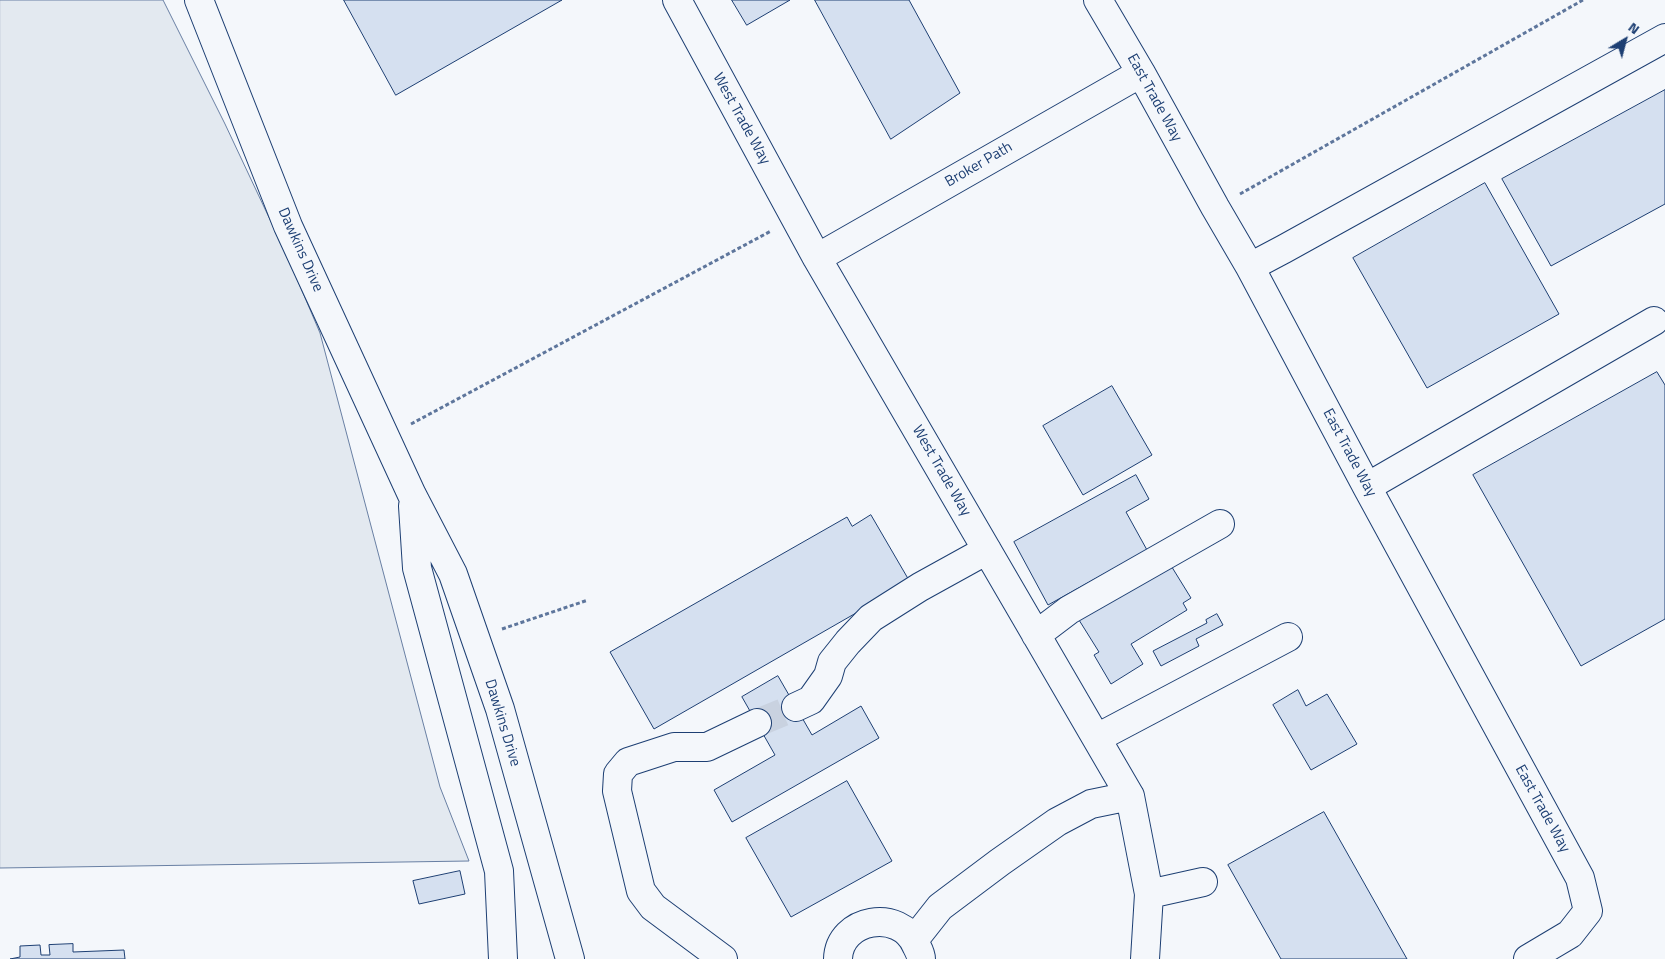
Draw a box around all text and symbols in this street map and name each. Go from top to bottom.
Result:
north arrow [1600,15,1650,65]
text: N [1624,16,1645,39]
street label: East Trade Way [1123,51,1185,145]
street label: West Trade Way [708,70,774,168]
street label: Broker Path [942,138,1016,192]
street label: Dawkins Drive [273,205,327,295]
street label: East Trade Way [1318,406,1380,500]
street label: West Trade Way [908,422,974,520]
street label: Dawkins Drive [480,677,524,769]
street label: East Trade Way [1511,762,1573,856]

